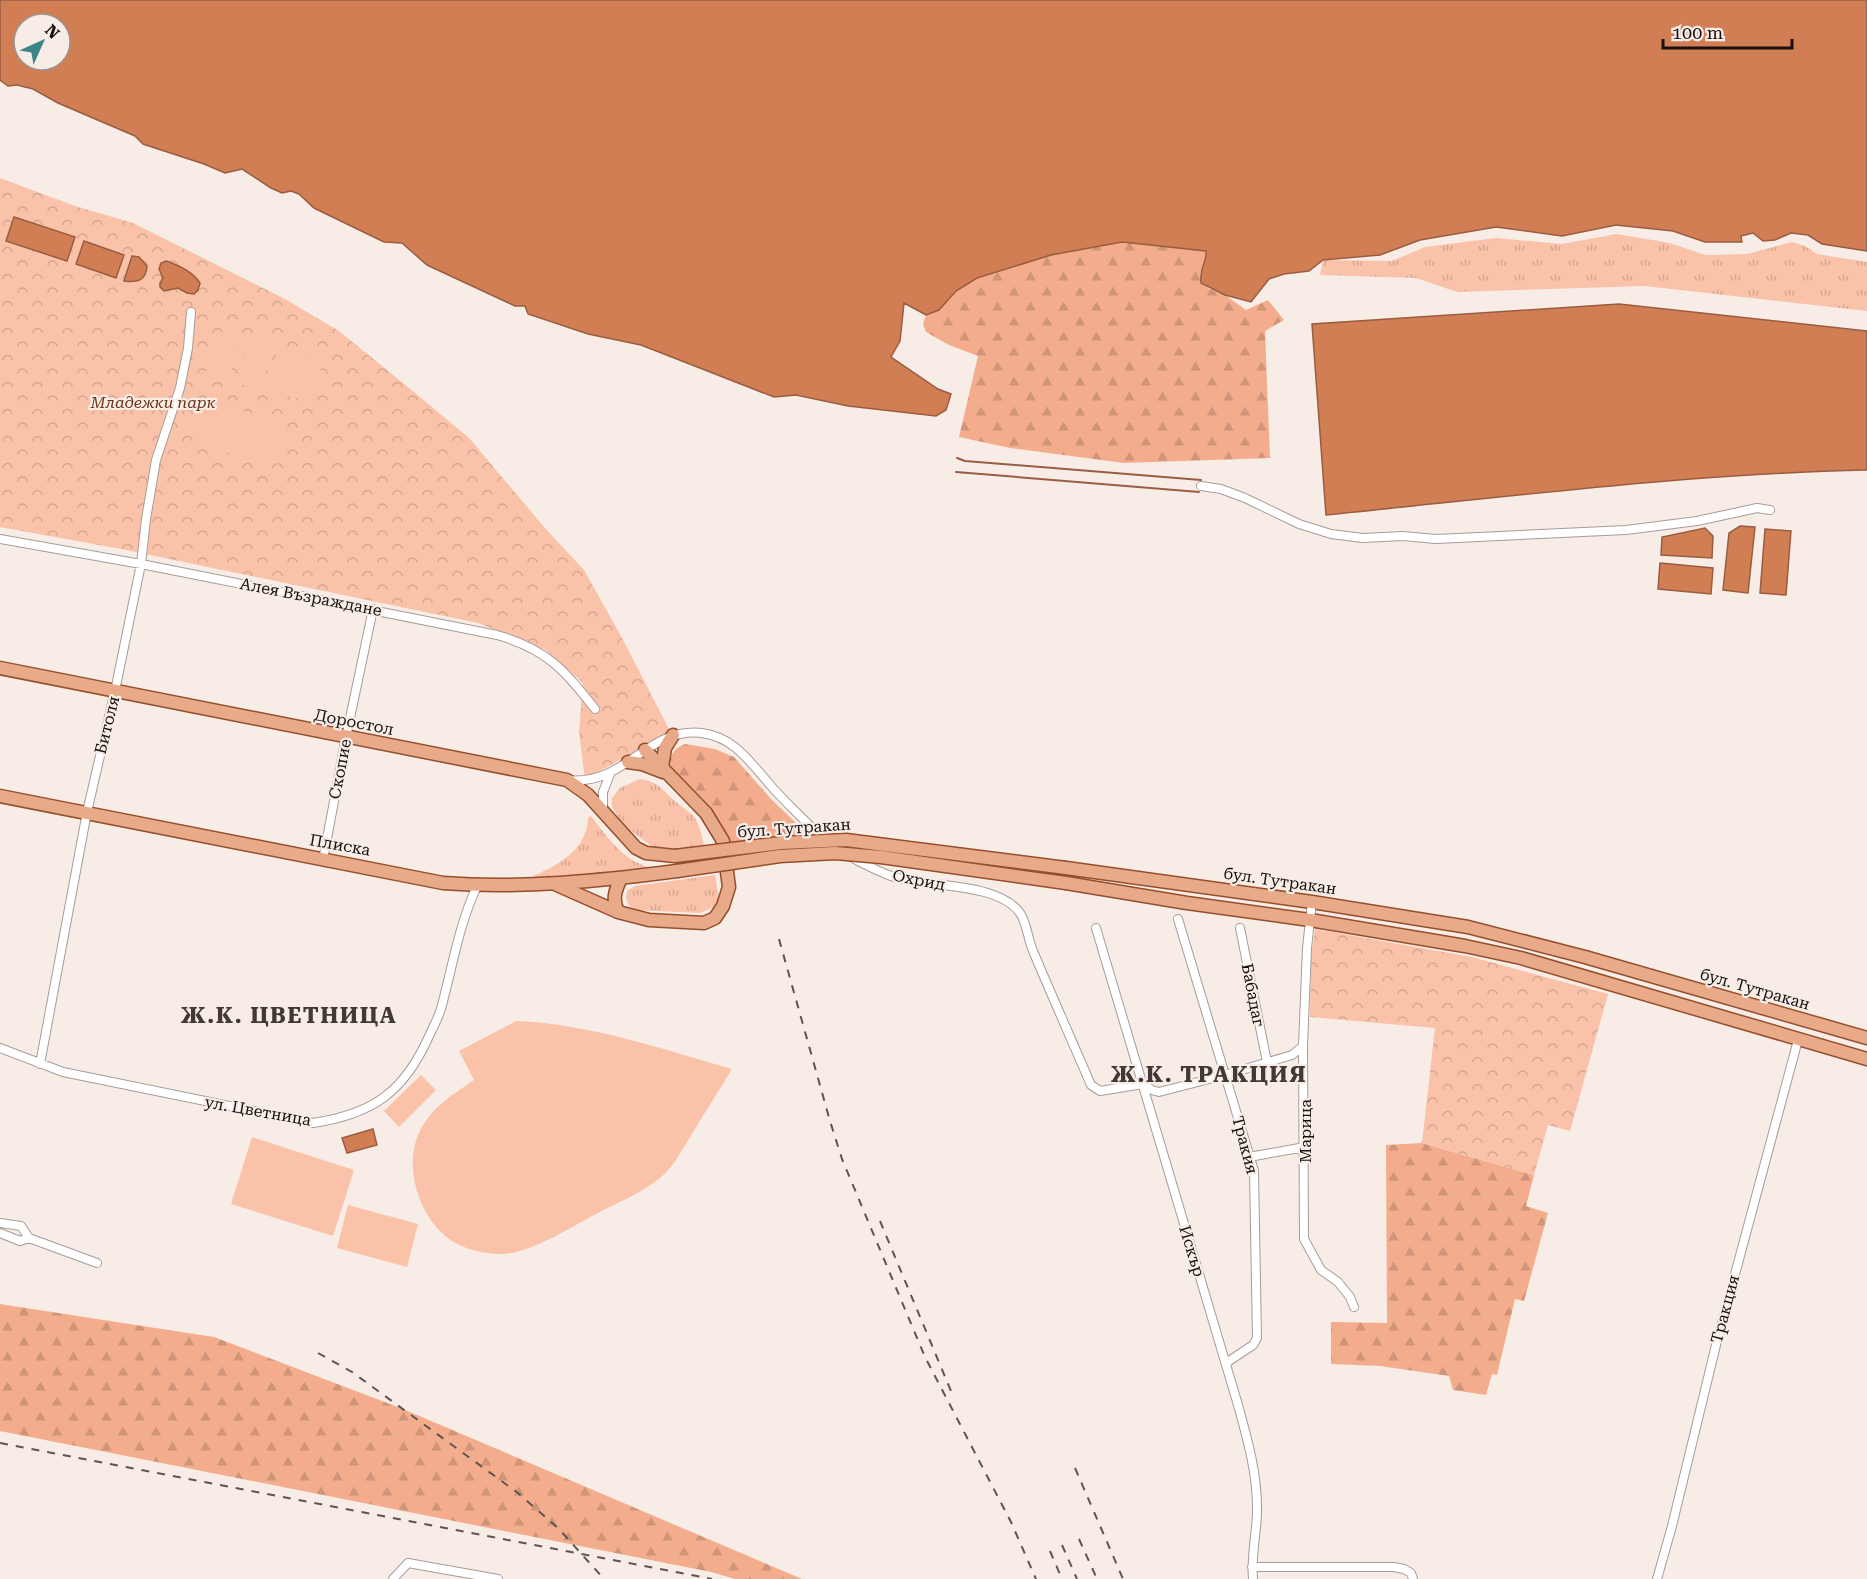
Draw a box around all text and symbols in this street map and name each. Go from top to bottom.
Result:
north arrow [12,12,72,72]
scale bar [1663,12,1792,50]
text: N [41,21,63,43]
text: 100 m [1672,22,1723,43]
park label: Младежки парк [90,393,216,412]
street label: Алея Възраждане [239,574,384,620]
street label: Битоля [91,694,123,756]
street label: Доростол [313,705,395,739]
street label: Скопие [325,737,355,801]
street label: бул. Тутракан [737,815,851,841]
street label: Плиска [308,830,372,860]
street label: бул. Тутракан [1222,864,1338,898]
street label: Охрид [891,866,947,894]
street label: Бабадаг [1238,962,1268,1028]
street label: бул. Тутракан [1698,964,1812,1014]
district label: Ж.К. ЦВЕТНИЦА [181,1003,397,1028]
district label: Ж.К. ТРАКЦИЯ [1111,1062,1307,1087]
street label: ул. Цветница [203,1092,313,1130]
street label: Марица [1296,1099,1315,1163]
street label: Тракия [1228,1114,1262,1176]
street label: Искър [1175,1223,1209,1279]
street label: Тракция [1707,1273,1743,1345]

